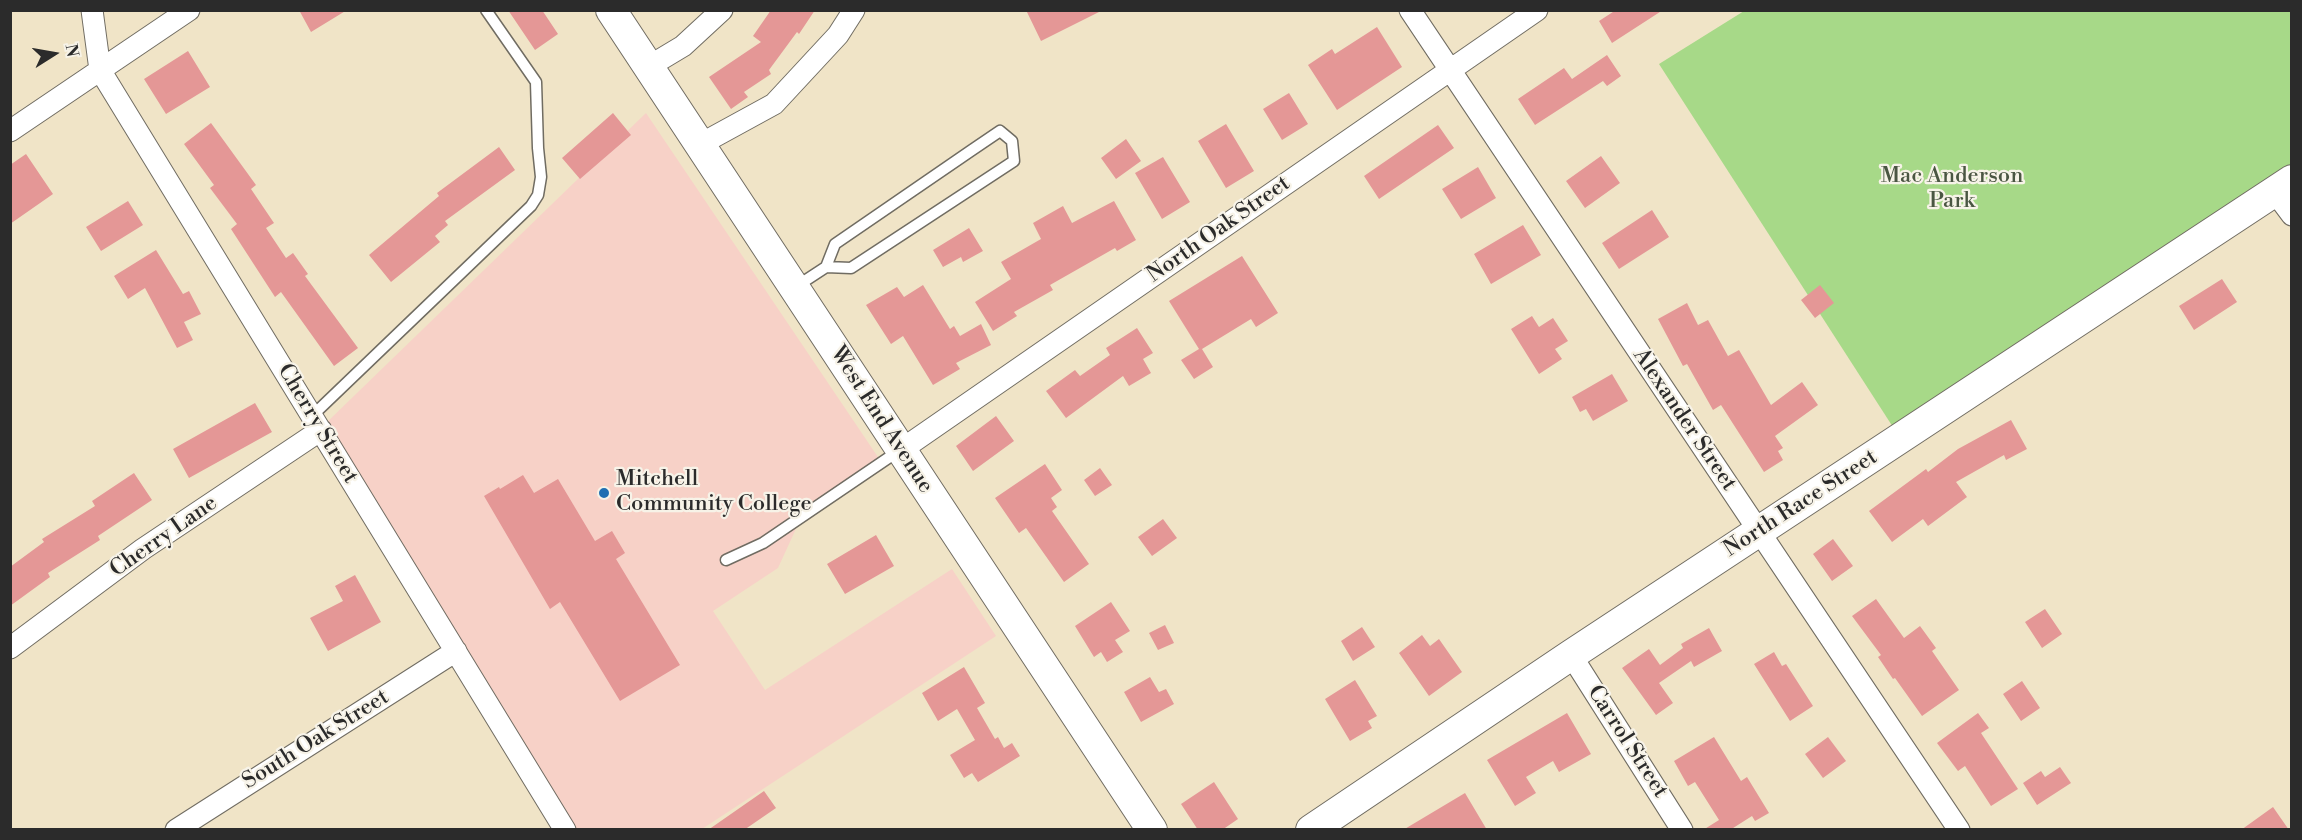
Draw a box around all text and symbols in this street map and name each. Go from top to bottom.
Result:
north arrow [24,24,84,84]
text: N [61,42,83,59]
park label: Mac Anderson Park [1881,164,2023,216]
street label: North Oak Street [1142,171,1296,289]
street label: West End Avenue [824,342,938,498]
street label: Alexander Street [1627,344,1741,496]
street label: Cherry Street [271,360,363,488]
street label: North Race Street [1719,445,1883,563]
place label: Mitchell Community College [616,467,812,518]
marker: Mitchell Community College [597,486,611,500]
street label: Cherry Lane [105,490,223,584]
street label: Carrol Street [1581,681,1673,803]
street label: South Oak Street [238,684,394,796]

